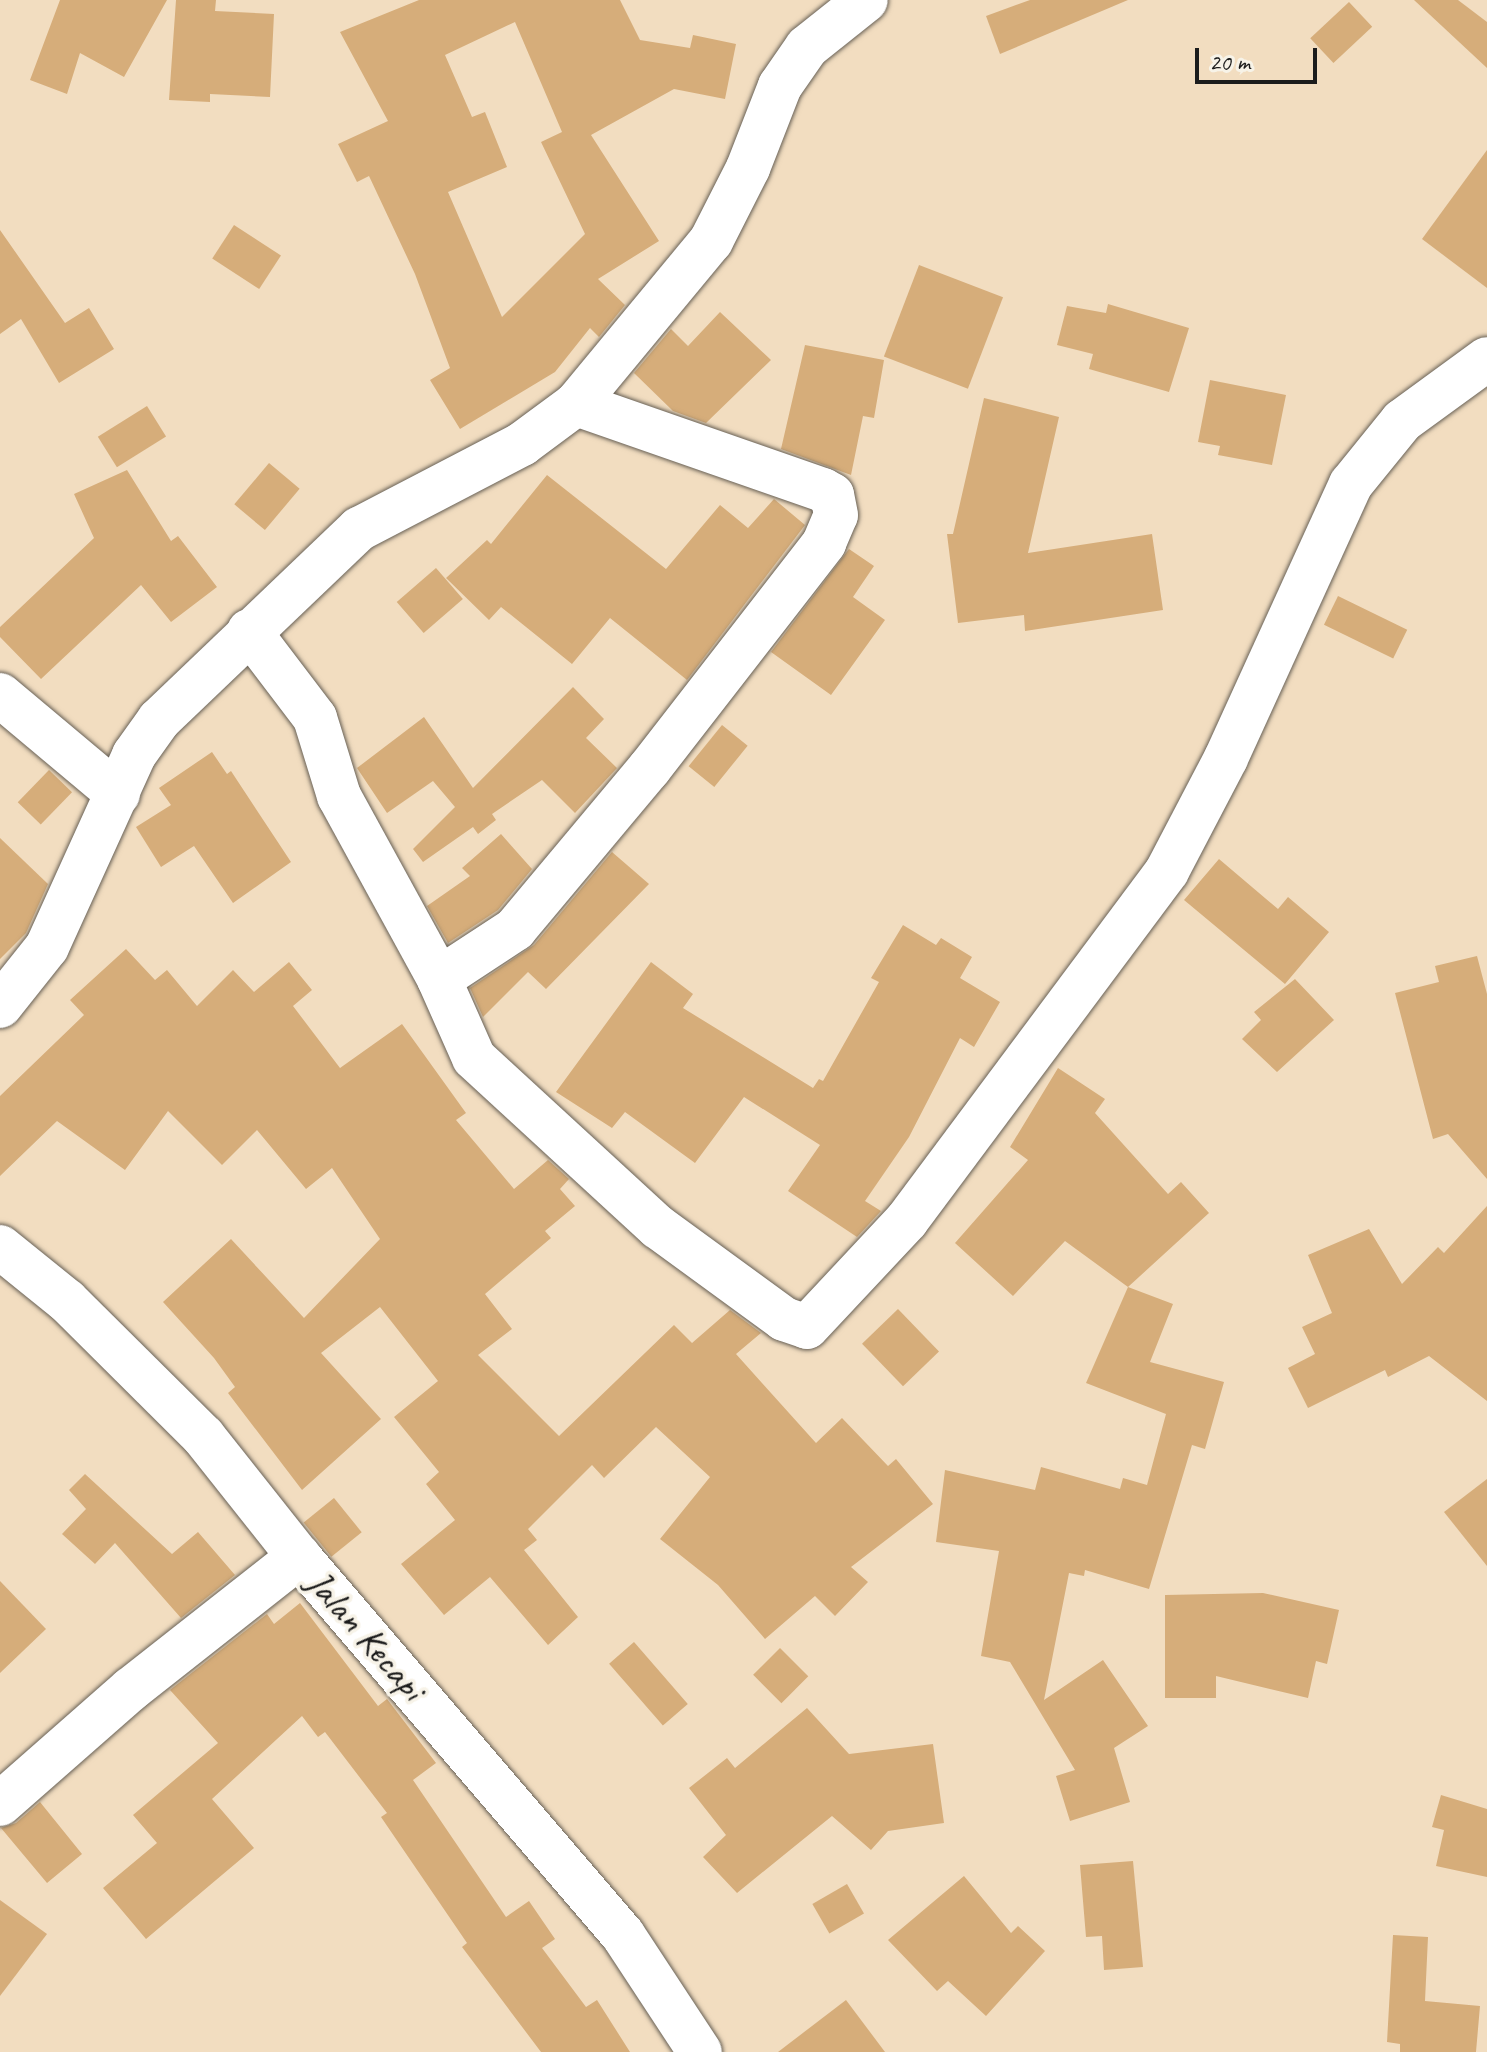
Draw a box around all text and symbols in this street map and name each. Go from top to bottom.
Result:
scale bar [1199,32,1321,82]
text: 20 m [1209,47,1250,77]
street label: Jalan Kecapi [298,1561,434,1709]

